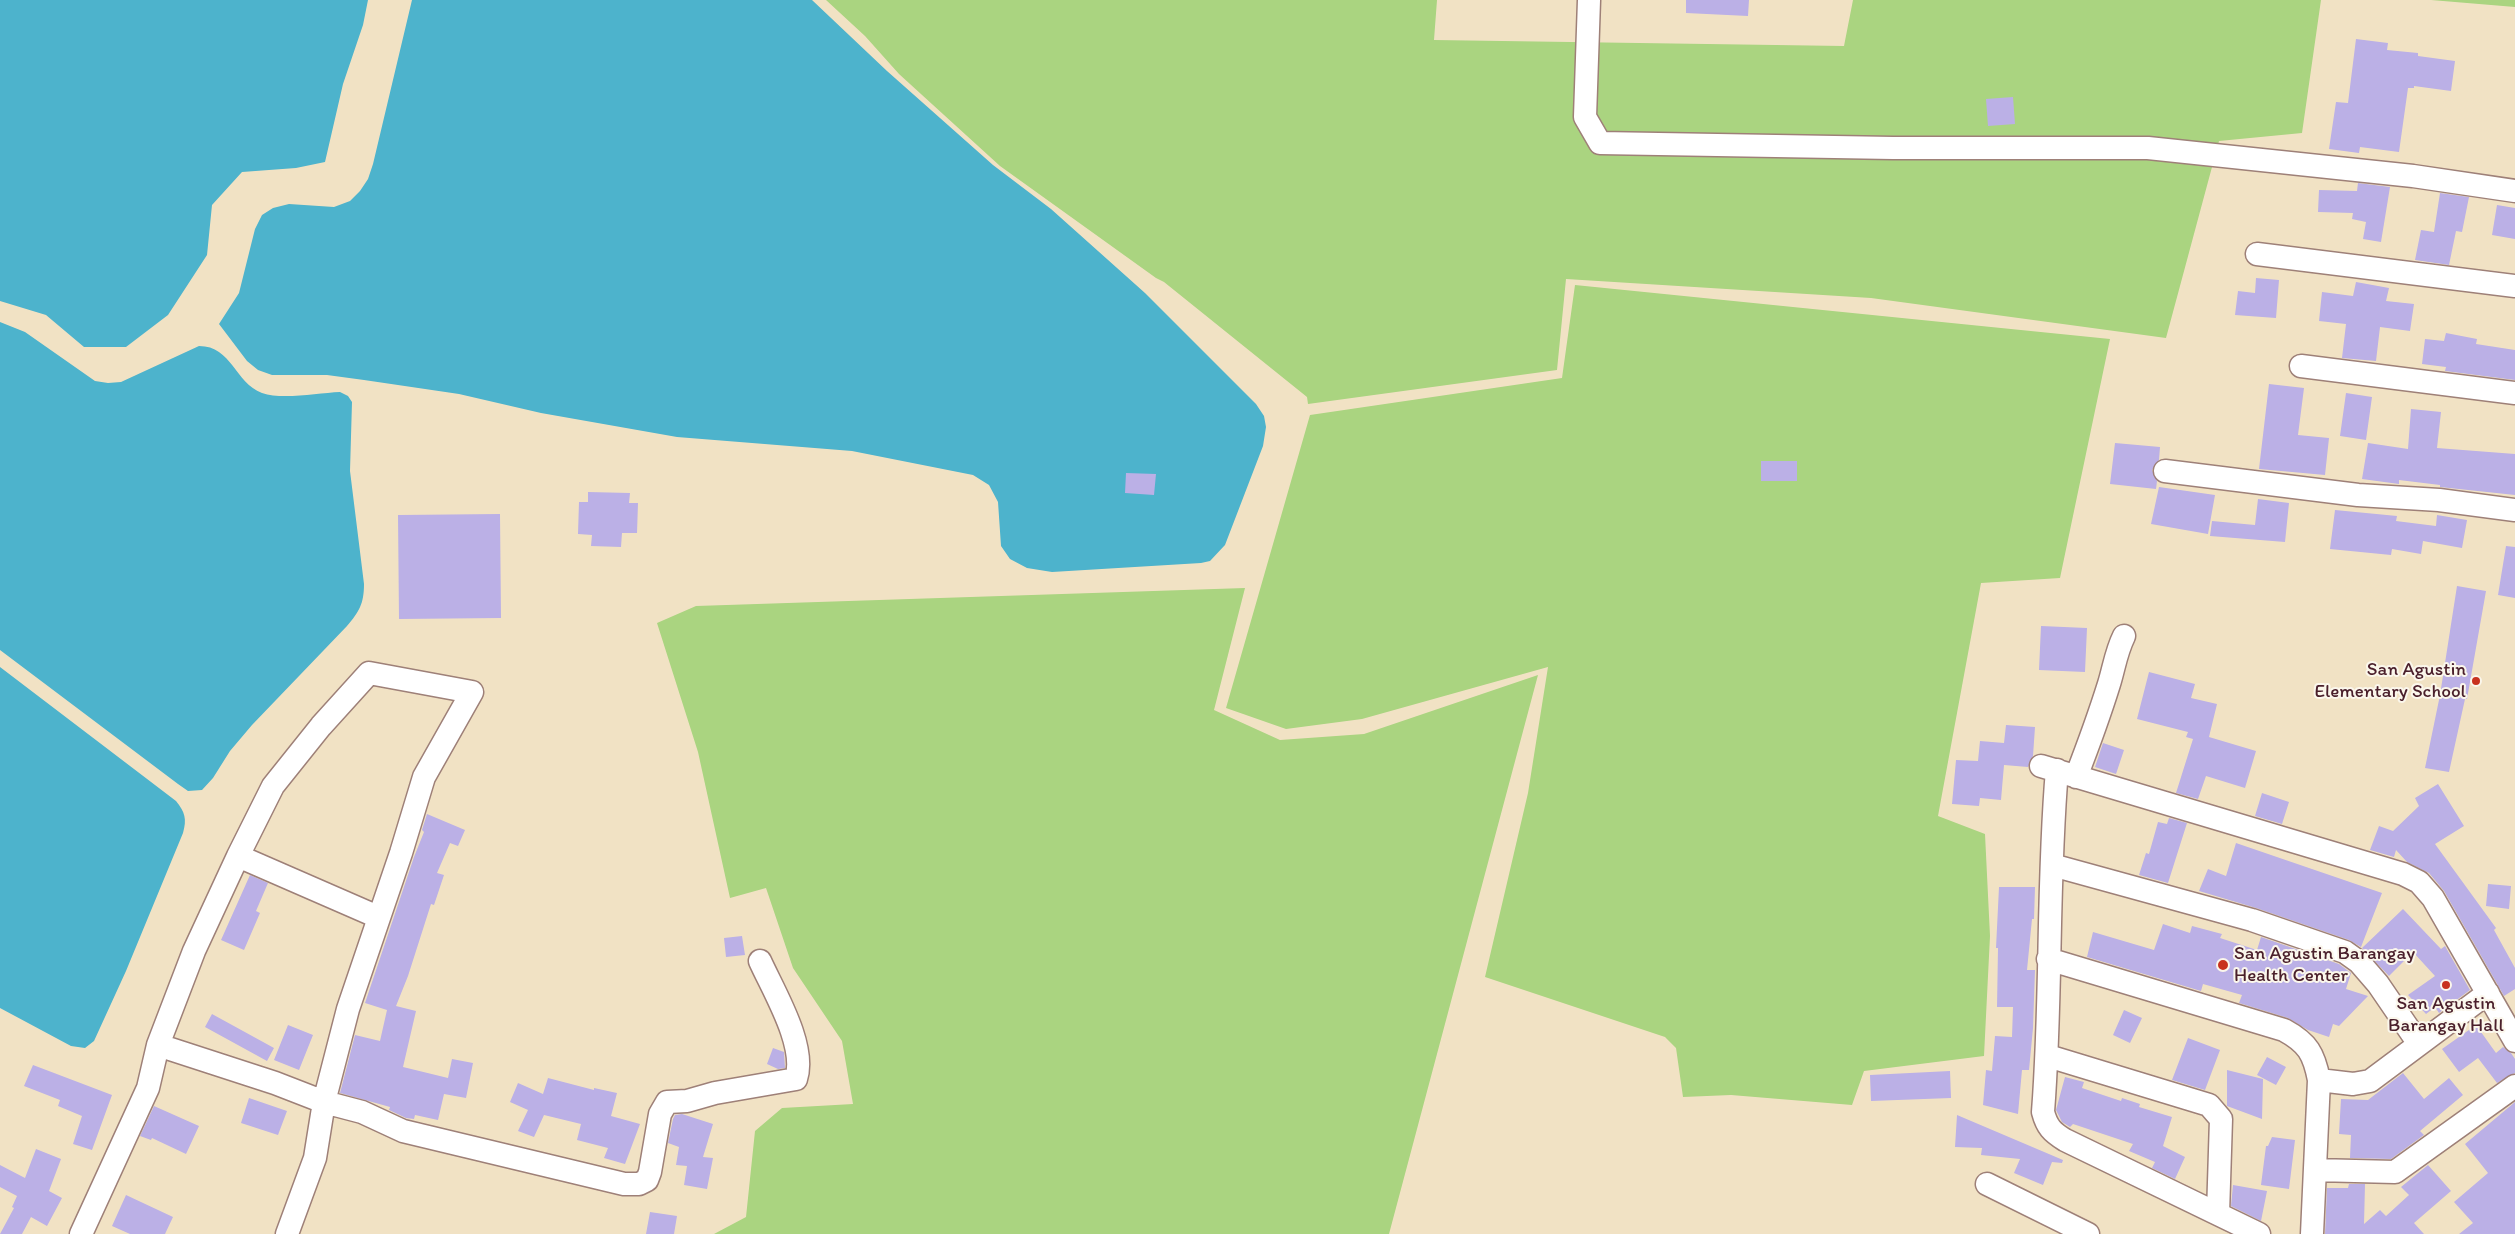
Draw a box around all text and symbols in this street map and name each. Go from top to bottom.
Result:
place label: San Agustin Elementary School [2314,659,2466,703]
marker: San Agustin Elementary School [2470,675,2482,687]
place label: San Agustin Barangay Health Center [2234,943,2415,987]
marker: San Agustin Barangay Health Center [2216,958,2230,972]
marker: San Agustin Barangay Hall [2440,979,2452,991]
place label: San Agustin Barangay Hall [2388,993,2504,1037]

